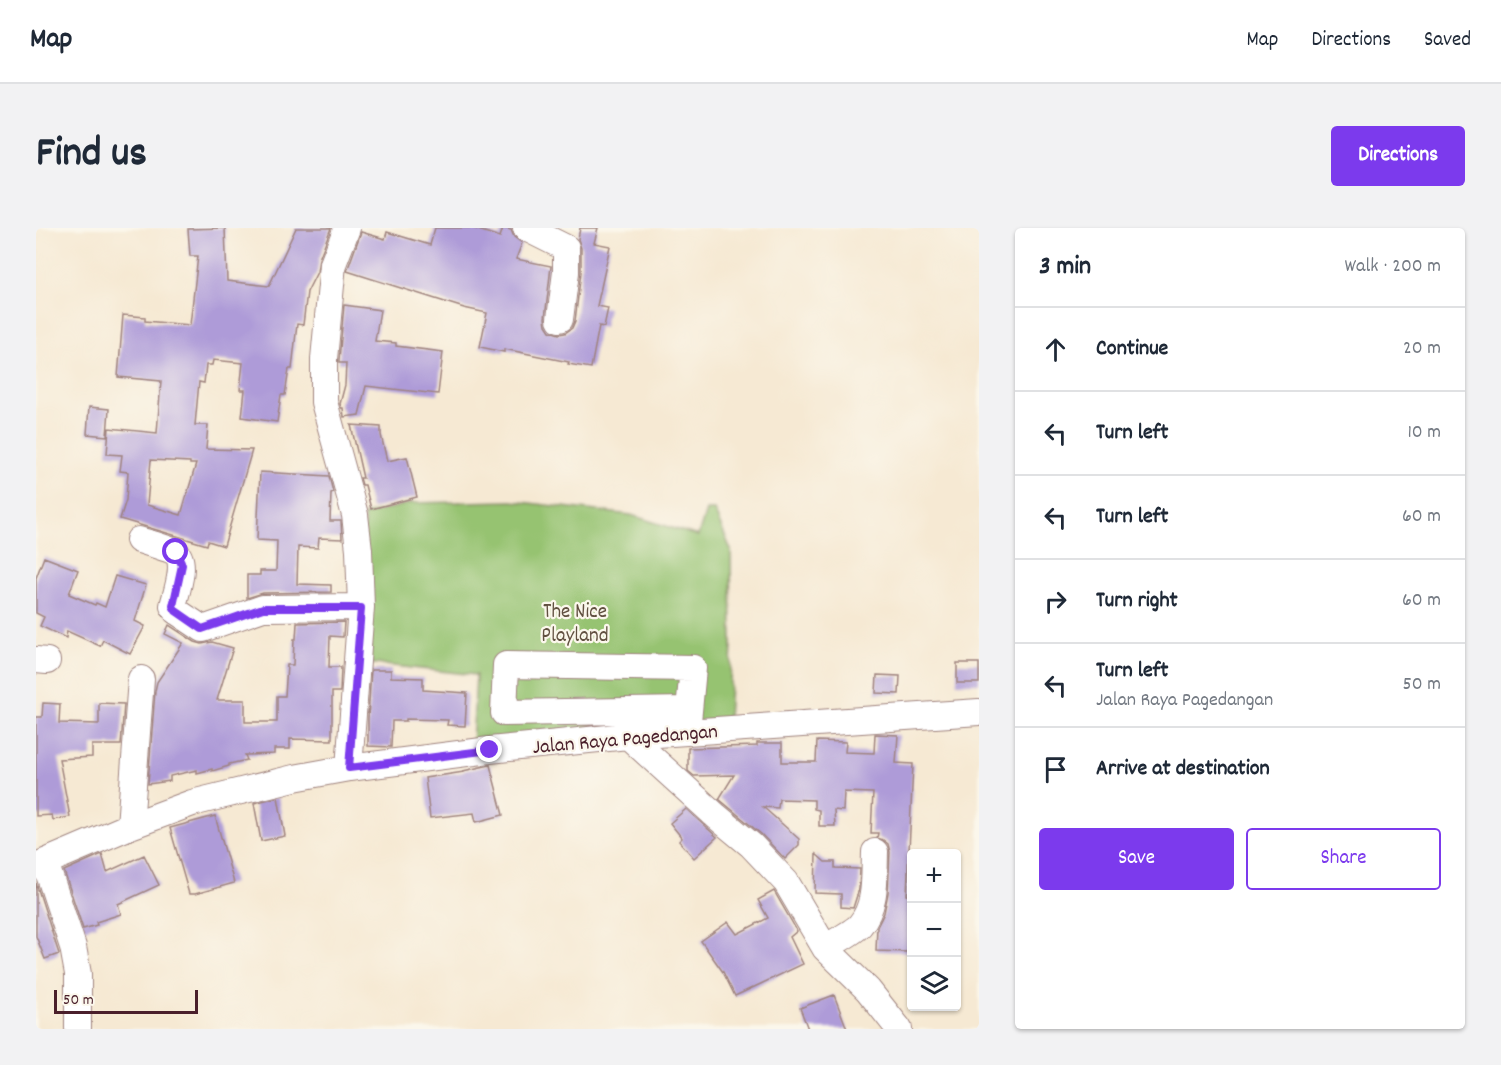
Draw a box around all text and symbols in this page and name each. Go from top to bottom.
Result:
text: Map [30,21,72,61]
text: Map [1247,26,1278,56]
text: Directions [1311,26,1391,56]
text: Saved [1424,26,1471,56]
text: Find us [36,126,147,186]
button: Directions [1331,126,1465,186]
text: 3 min [1039,249,1091,286]
text: Walk · 200 m [1345,253,1441,281]
icon: ahead [1039,333,1072,366]
text: Continue [1096,334,1168,365]
text: 20 m [1403,335,1441,363]
icon: left [1039,417,1072,450]
text: Turn left [1096,418,1168,449]
text: 10 m [1407,419,1441,447]
icon: left [1039,501,1072,534]
text: Turn left [1096,502,1168,533]
text: 60 m [1402,503,1441,531]
route start [162,538,188,564]
icon: right [1039,585,1072,618]
text: Turn right [1096,586,1178,617]
text: 60 m [1402,587,1441,615]
park label: The Nice Playland [541,598,609,652]
text: Turn left [1096,656,1168,687]
icon: left [1039,669,1072,702]
text: 50 m [1403,671,1441,699]
text: Jalan Raya Pagedangan [1096,687,1273,715]
street label: Jalan Raya Pagedangan [531,718,719,764]
route end [476,736,502,762]
icon: arrive [1039,753,1072,786]
text: Arrive at destination [1096,754,1270,785]
button: Save [1039,828,1234,890]
button: Share [1246,828,1441,890]
map controls [907,849,961,1011]
button: + [907,849,961,903]
button: − [907,903,961,957]
button: layers [907,957,961,1011]
scale bar [54,987,198,1014]
text: 50 m [63,989,94,1012]

